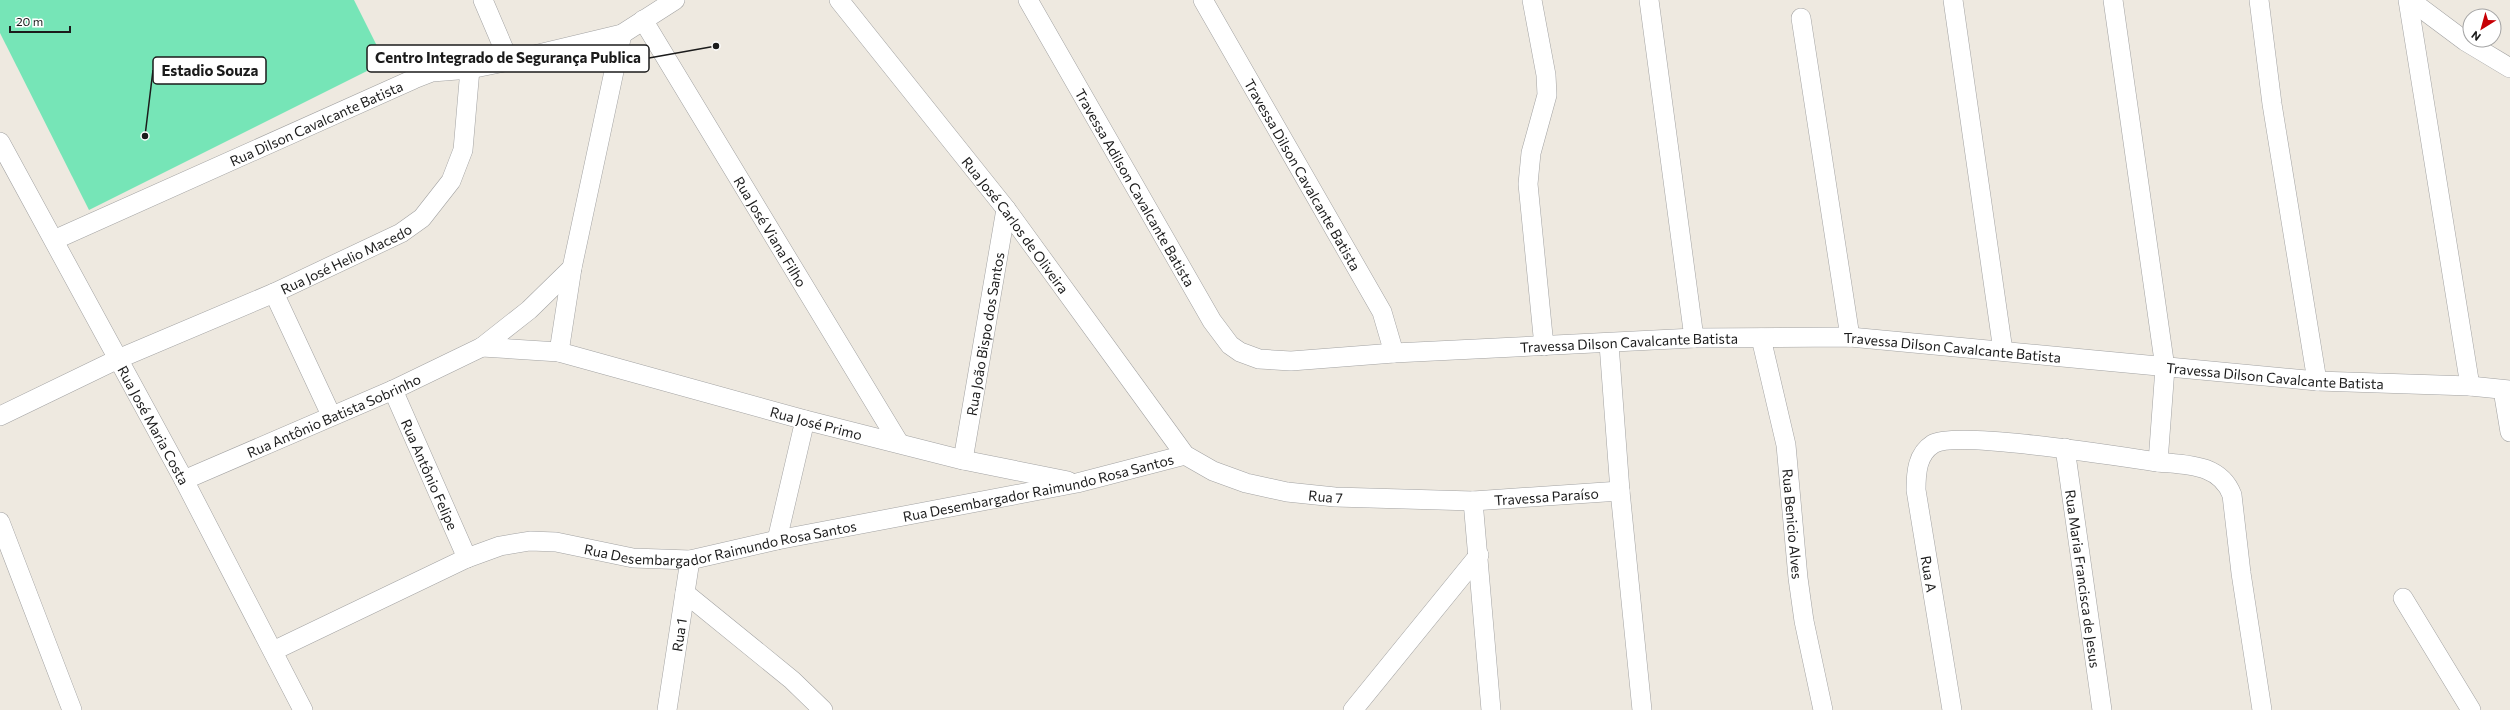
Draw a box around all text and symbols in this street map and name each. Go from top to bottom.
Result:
scale bar [10,8,70,34]
north arrow [2462,8,2502,48]
text: 20 m [16,14,43,28]
text: N [2468,29,2483,44]
callout: Centro Integrado de Segurança Publica [367,45,649,72]
text: Centro Integrado de Segurança Publica [375,48,641,66]
callout: Estadio Souza [153,57,266,84]
text: Estadio Souza [162,61,259,79]
street label: Travessa Dilson Cavalcante Batista [1241,75,1365,273]
street label: Rua Dilson Cavalcante Batista [227,77,405,169]
street label: Travessa Adilson Cavalcante Batista [1072,85,1199,289]
street label: Rua José Carlos de Oliveira [959,153,1073,296]
street label: Rua José Viana Filho [731,173,811,290]
street label: Rua José Helio Macedo [277,220,415,297]
street label: Rua João Bispo dos Santos [962,251,1007,417]
street label: Travessa Dilson Cavalcante Batista [1844,328,2062,365]
street label: Travessa Dilson Cavalcante Batista [1519,329,1738,355]
street label: Travessa Dilson Cavalcante Batista [2165,358,2384,392]
street label: Rua José Maria Costa [115,362,193,487]
street label: Rua Antônio Batista Sobrinho [244,370,423,461]
street label: Rua José Primo [768,402,864,443]
street label: Rua Antônio Felipe [398,416,462,532]
street label: Rua Desembargador Raimundo Rosa Santos [901,450,1175,524]
street label: Rua Benicio Alves [1780,468,1807,580]
street label: Travessa Paraíso [1494,484,1599,508]
street label: Rua 7 [1308,486,1343,506]
street label: Rua Maria Francisca de Jesus [2062,489,2104,669]
street label: Rua Desembargador Raimundo Rosa Santos [583,517,858,569]
street label: Rua A [1917,554,1941,594]
street label: Rua 1 [668,617,689,653]

